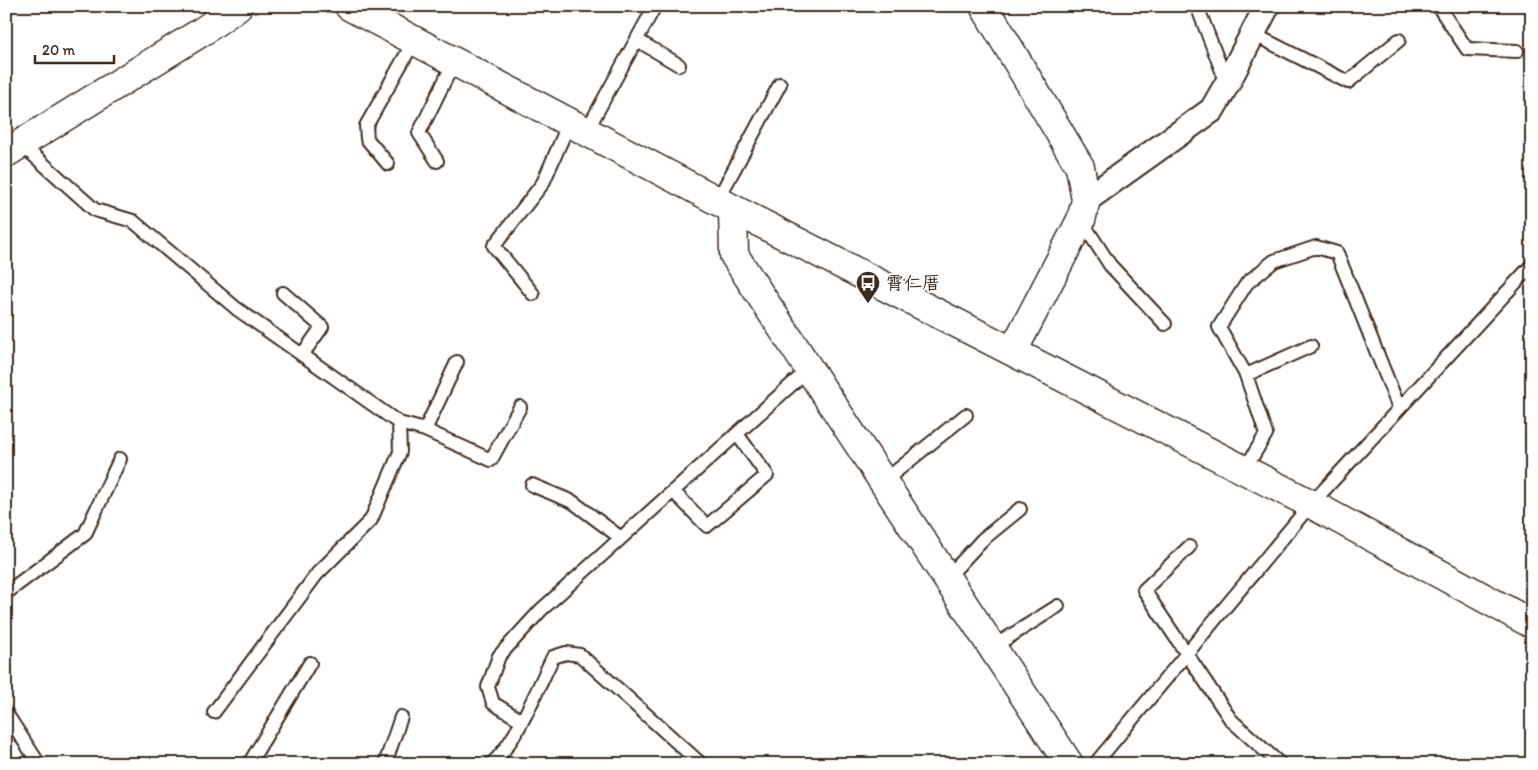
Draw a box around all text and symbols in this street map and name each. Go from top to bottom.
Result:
scale bar [35,32,114,64]
text: 20 m [42,41,76,59]
bus stop icon: 霄仁厝 [855,270,881,304]
place label: 霄仁厝 [886,272,940,294]

